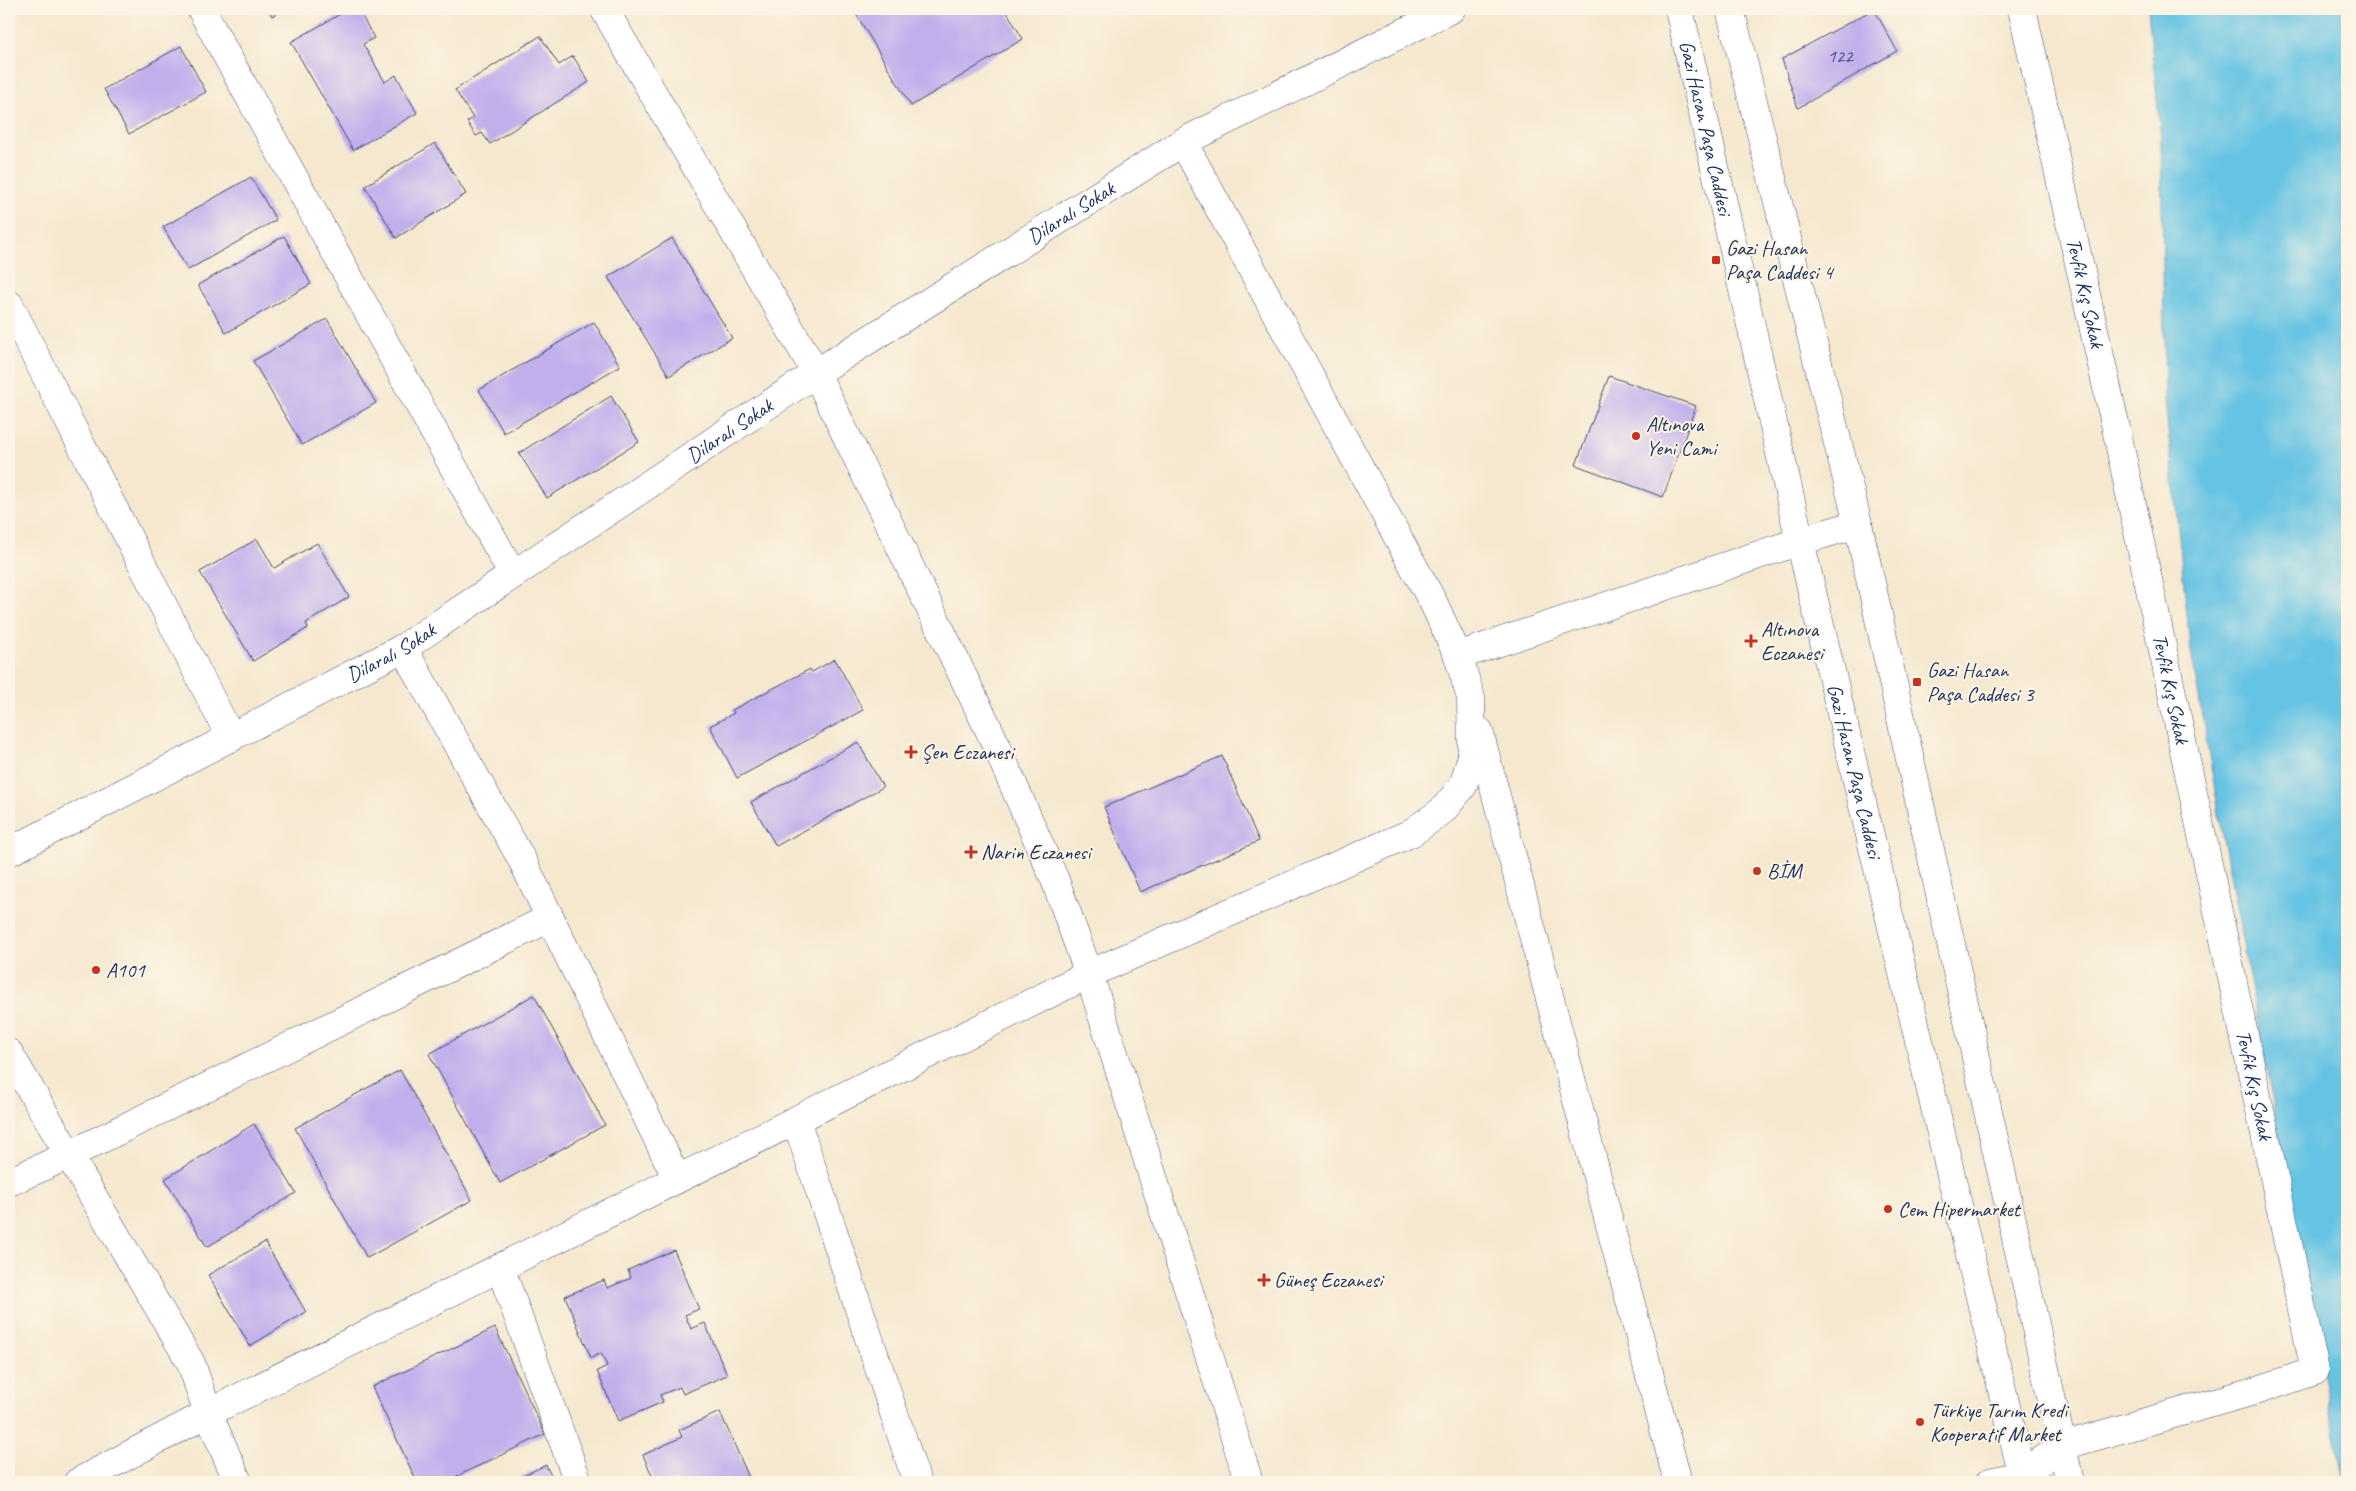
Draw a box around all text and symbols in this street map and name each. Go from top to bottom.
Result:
street label: Gazi Hasan Paşa Caddesi [1674,38,1739,221]
house number: 122 [1827,44,1854,68]
street label: Dilaralı Sokak [1022,175,1121,250]
place label: Gazi Hasan Paşa Caddesi 4 [1726,235,1835,285]
street label: Tevfik Kış Sokak [2061,236,2111,352]
marker: Gazi Hasan Paşa Caddesi 4 [1710,254,1722,266]
street label: Dilaralı Sokak [681,392,779,469]
place label: Altınova Yeni Cami [1646,411,1719,461]
marker: Altınova Yeni Cami [1630,430,1642,442]
street label: Dilaralı Sokak [342,616,442,688]
place label: Altınova Eczanesi [1761,616,1826,666]
street label: Tevfik Kış Sokak [2147,632,2196,747]
marker: Altınova Eczanesi [1745,635,1757,647]
place label: Gazi Hasan Paşa Caddesi 3 [1927,657,2035,707]
marker: Gazi Hasan Paşa Caddesi 3 [1911,676,1923,688]
street label: Gazi Hasan Paşa Caddesi [1821,681,1889,864]
place label: Şen Eczanesi [921,739,1017,765]
marker: Şen Eczanesi [905,746,917,758]
place label: Narin Eczanesi [981,839,1093,865]
marker: Narin Eczanesi [965,846,977,858]
place label: BİM [1767,858,1803,884]
marker: BİM [1751,865,1763,877]
place label: A101 [106,957,146,983]
marker: A101 [90,964,102,976]
street label: Tevfik Kış Sokak [2230,1028,2279,1144]
place label: Cem Hipermarket [1898,1196,2022,1222]
marker: Cem Hipermarket [1882,1203,1894,1215]
place label: Güneş Eczanesi [1274,1267,1385,1293]
marker: Güneş Eczanesi [1258,1274,1270,1286]
place label: Türkiye Tarım Kredi Kooperatif Market [1930,1397,2070,1447]
marker: Türkiye Tarım Kredi Kooperatif Market [1914,1416,1926,1428]

